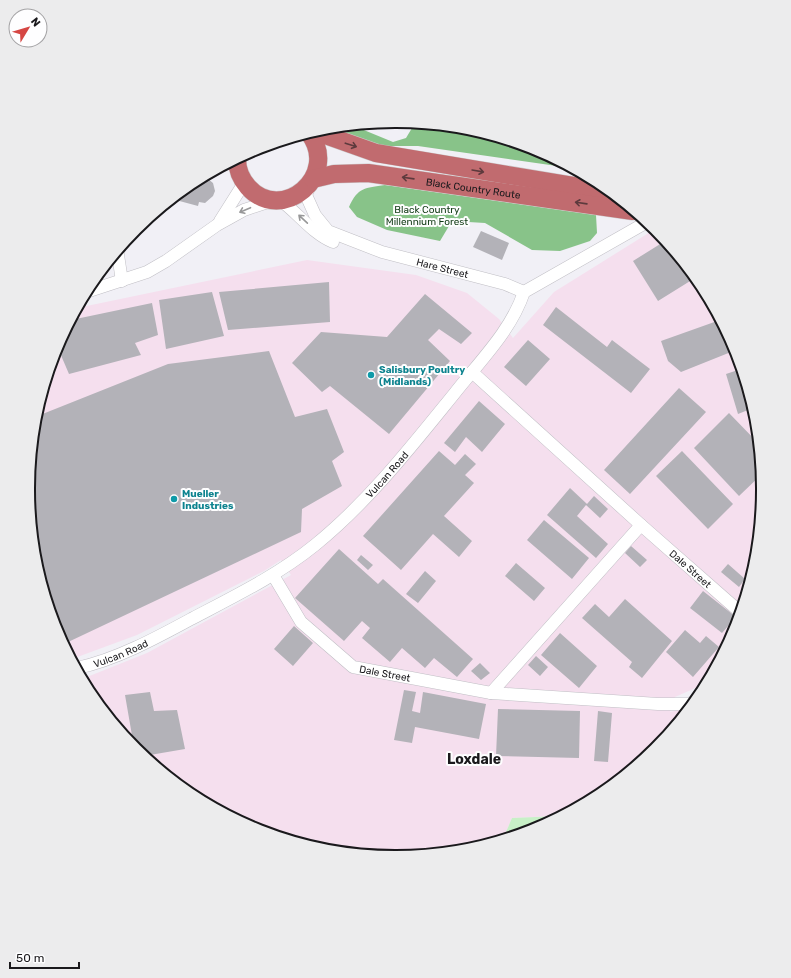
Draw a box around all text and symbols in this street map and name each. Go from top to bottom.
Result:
north arrow [8,8,48,48]
text: N [28,15,43,29]
one-way arrow [344,142,357,149]
one-way arrow [471,167,484,175]
one-way arrow [402,174,415,182]
street label: Black Country Route [425,176,522,202]
one-way arrow [575,199,588,207]
park label: Black Country Millennium Forest [386,204,468,228]
one-way arrow [239,207,251,214]
one-way arrow [298,214,308,224]
street label: Hare Street [415,256,470,281]
place label: Salisbury Poultry (Midlands) [379,364,465,388]
marker: Salisbury Poultry (Midlands) [366,370,376,380]
street label: Vulcan Road [364,449,411,501]
place label: Mueller Industries [182,488,234,512]
marker: Mueller Industries [169,494,179,504]
street label: Dale Street [666,548,713,591]
street label: Vulcan Road [92,638,150,671]
street label: Dale Street [358,663,411,685]
district label: Loxdale [447,751,501,768]
scale bar [10,944,79,970]
text: 50 m [16,951,44,965]

